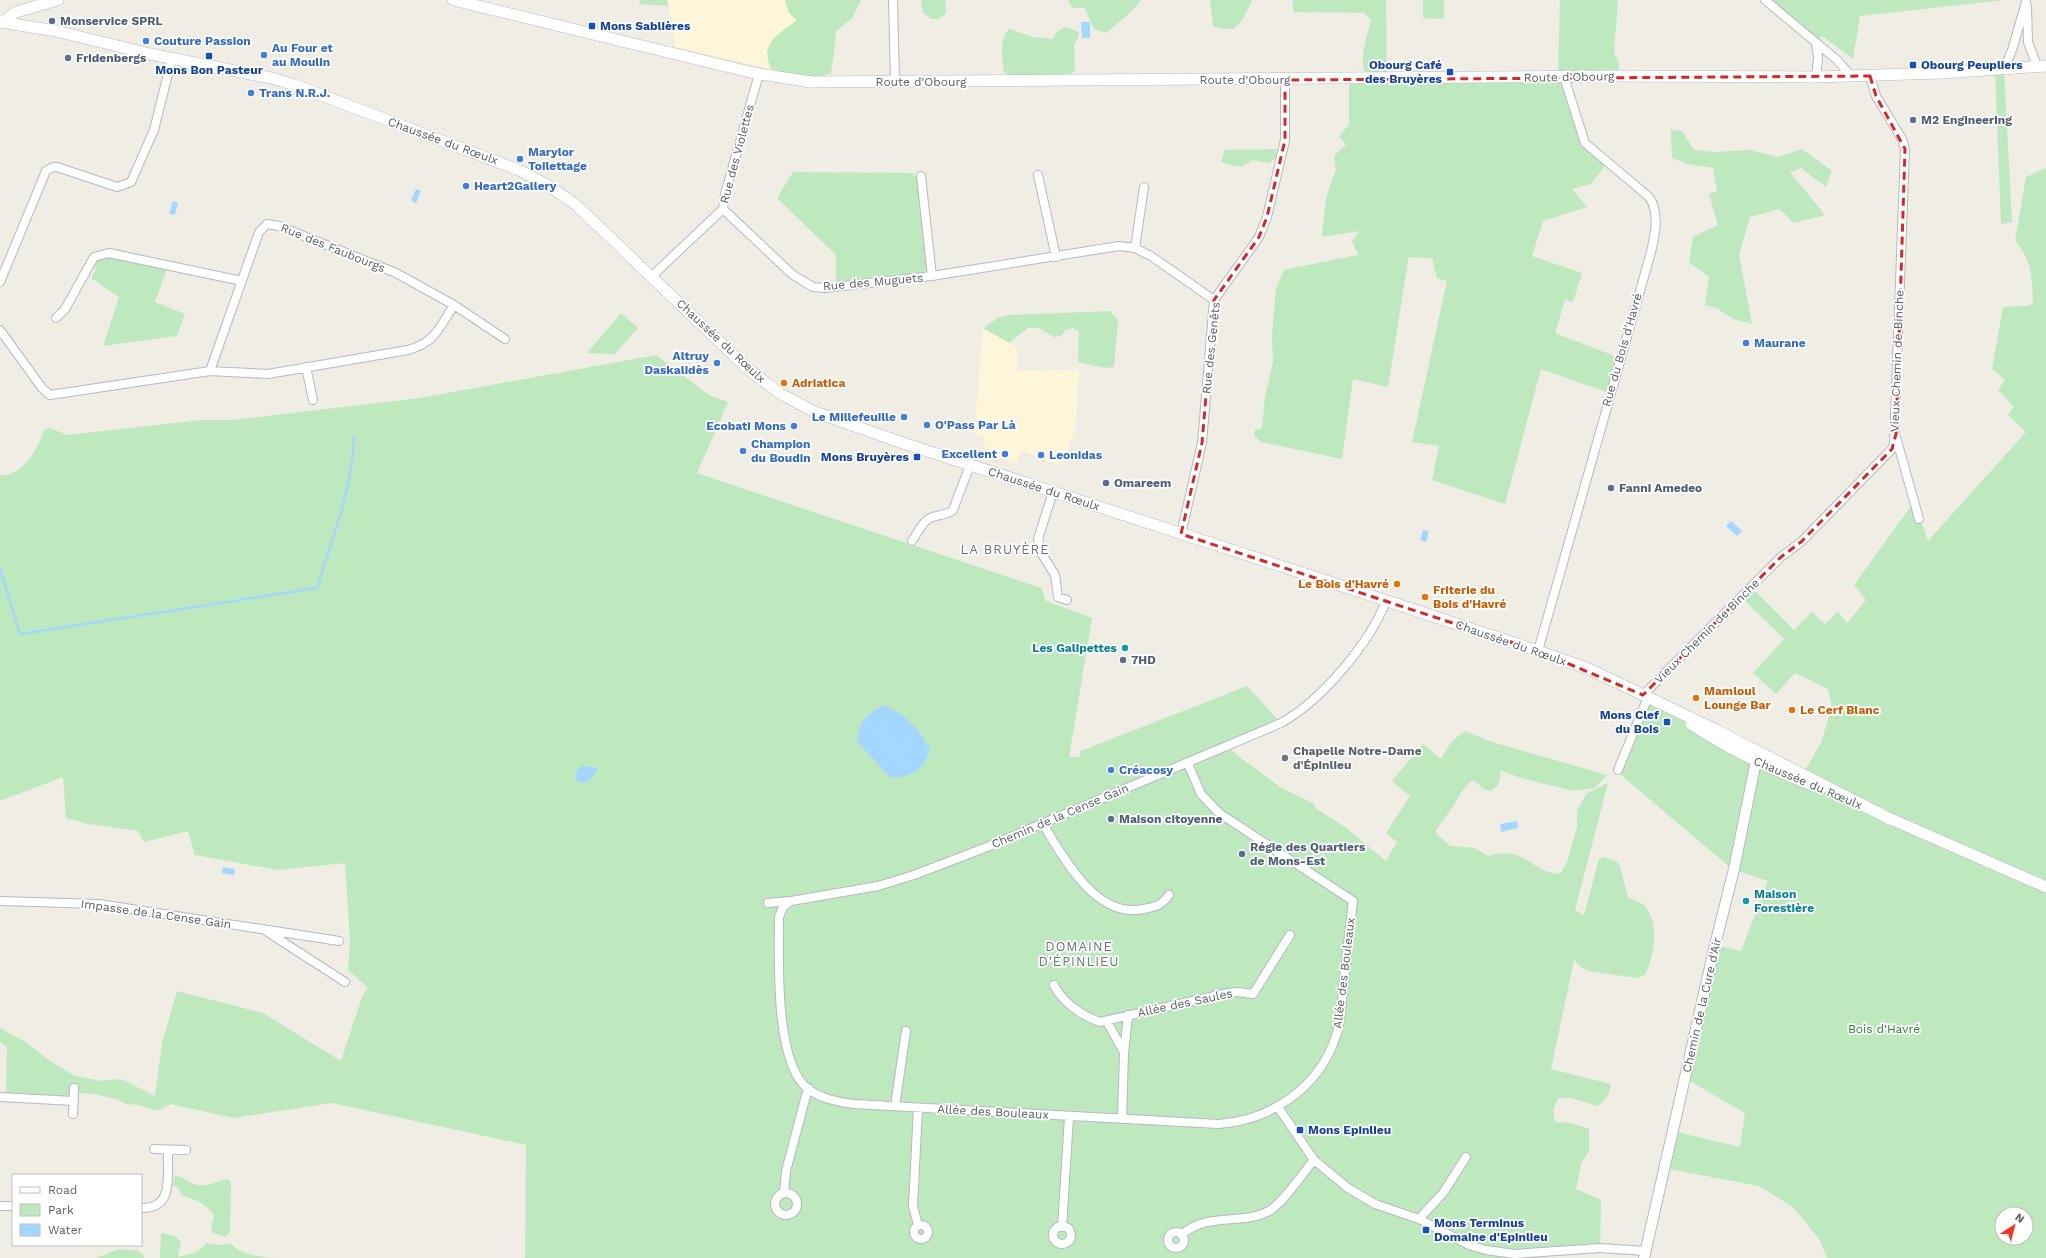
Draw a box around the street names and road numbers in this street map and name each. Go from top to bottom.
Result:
street label: Route d'Obourg [1523,69,1615,85]
street label: Route d'Obourg [1200,73,1291,87]
street label: Route d'Obourg [876,75,967,89]
street label: Rue des Violettes [717,103,757,205]
street label: Chaussée du Rœulx [386,114,500,168]
street label: Rue des Faubourgs [279,221,387,275]
street label: Rue des Muguets [822,271,924,293]
street label: Vieux Chemin de Binche [1888,290,1906,432]
street label: Rue du Bois d'Havré [1599,292,1645,408]
street label: Chaussée du Rœulx [674,296,768,386]
street label: Rue des Genêts [1199,301,1223,395]
street label: Chaussée du Rœulx [986,464,1102,514]
street label: Vieux Chemin de Binche [1652,576,1762,686]
street label: Chaussée du Rœulx [1454,617,1568,669]
street label: Chaussée du Rœulx [1752,754,1864,812]
street label: Chemin de la Cense Gain [989,781,1131,851]
street label: Impasse de la Cense Gain [80,897,232,931]
street label: Allée des Bouleaux [1330,917,1358,1029]
street label: Chemin de la Cure d'Air [1680,936,1724,1074]
street label: Allée des Saules [1136,986,1234,1020]
street label: Allée des Bouleaux [937,1102,1049,1122]

